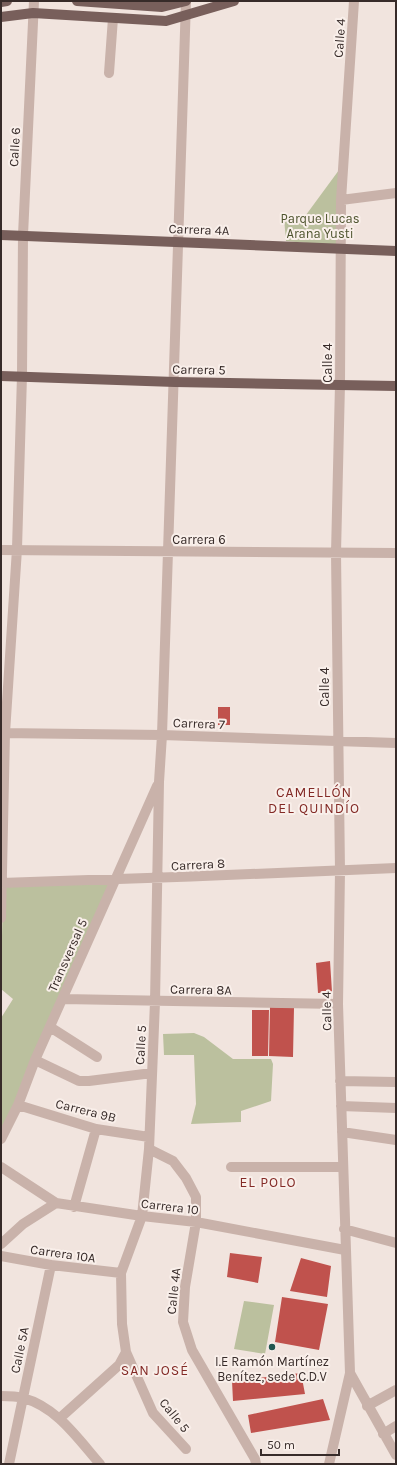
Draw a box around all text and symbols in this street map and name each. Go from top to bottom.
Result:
street label: Calle 4 [331,18,348,58]
street label: Calle 6 [6,127,23,167]
park label: Parque Lucas Arana Yusti [281,211,360,241]
street label: Carrera 4A [168,221,230,238]
street label: Calle 4 [320,343,335,383]
street label: Carrera 5 [172,362,226,377]
street label: Carrera 6 [172,532,226,547]
street label: Calle 4 [317,667,332,707]
street label: Carrera 7 [173,715,225,732]
district label: CAMELLÓN DEL QUINDÍO [268,784,360,817]
street label: Carrera 8 [171,856,225,873]
street label: Transversal 5 [45,916,90,994]
street label: Carrera 8A [170,981,232,998]
street label: Calle 4 [319,991,334,1031]
street label: Calle 5 [132,1025,149,1065]
street label: Carrera 9B [54,1096,118,1125]
district label: EL POLO [239,1174,297,1191]
street label: Carrera 10 [140,1196,200,1218]
street label: Carrera 10A [29,1242,97,1266]
street label: Calle 4A [164,1266,183,1315]
street label: Calle 5A [7,1325,32,1375]
marker: I.E Ramón Martínez Benítez, sede C.D.V [267,1342,277,1352]
place label: I.E Ramón Martínez Benítez, sede C.D.V [215,1354,329,1384]
district label: SAN JOSÉ [121,1361,189,1379]
street label: Calle 5 [156,1395,193,1435]
scale bar [261,1431,339,1457]
text: 50 m [267,1438,295,1452]

